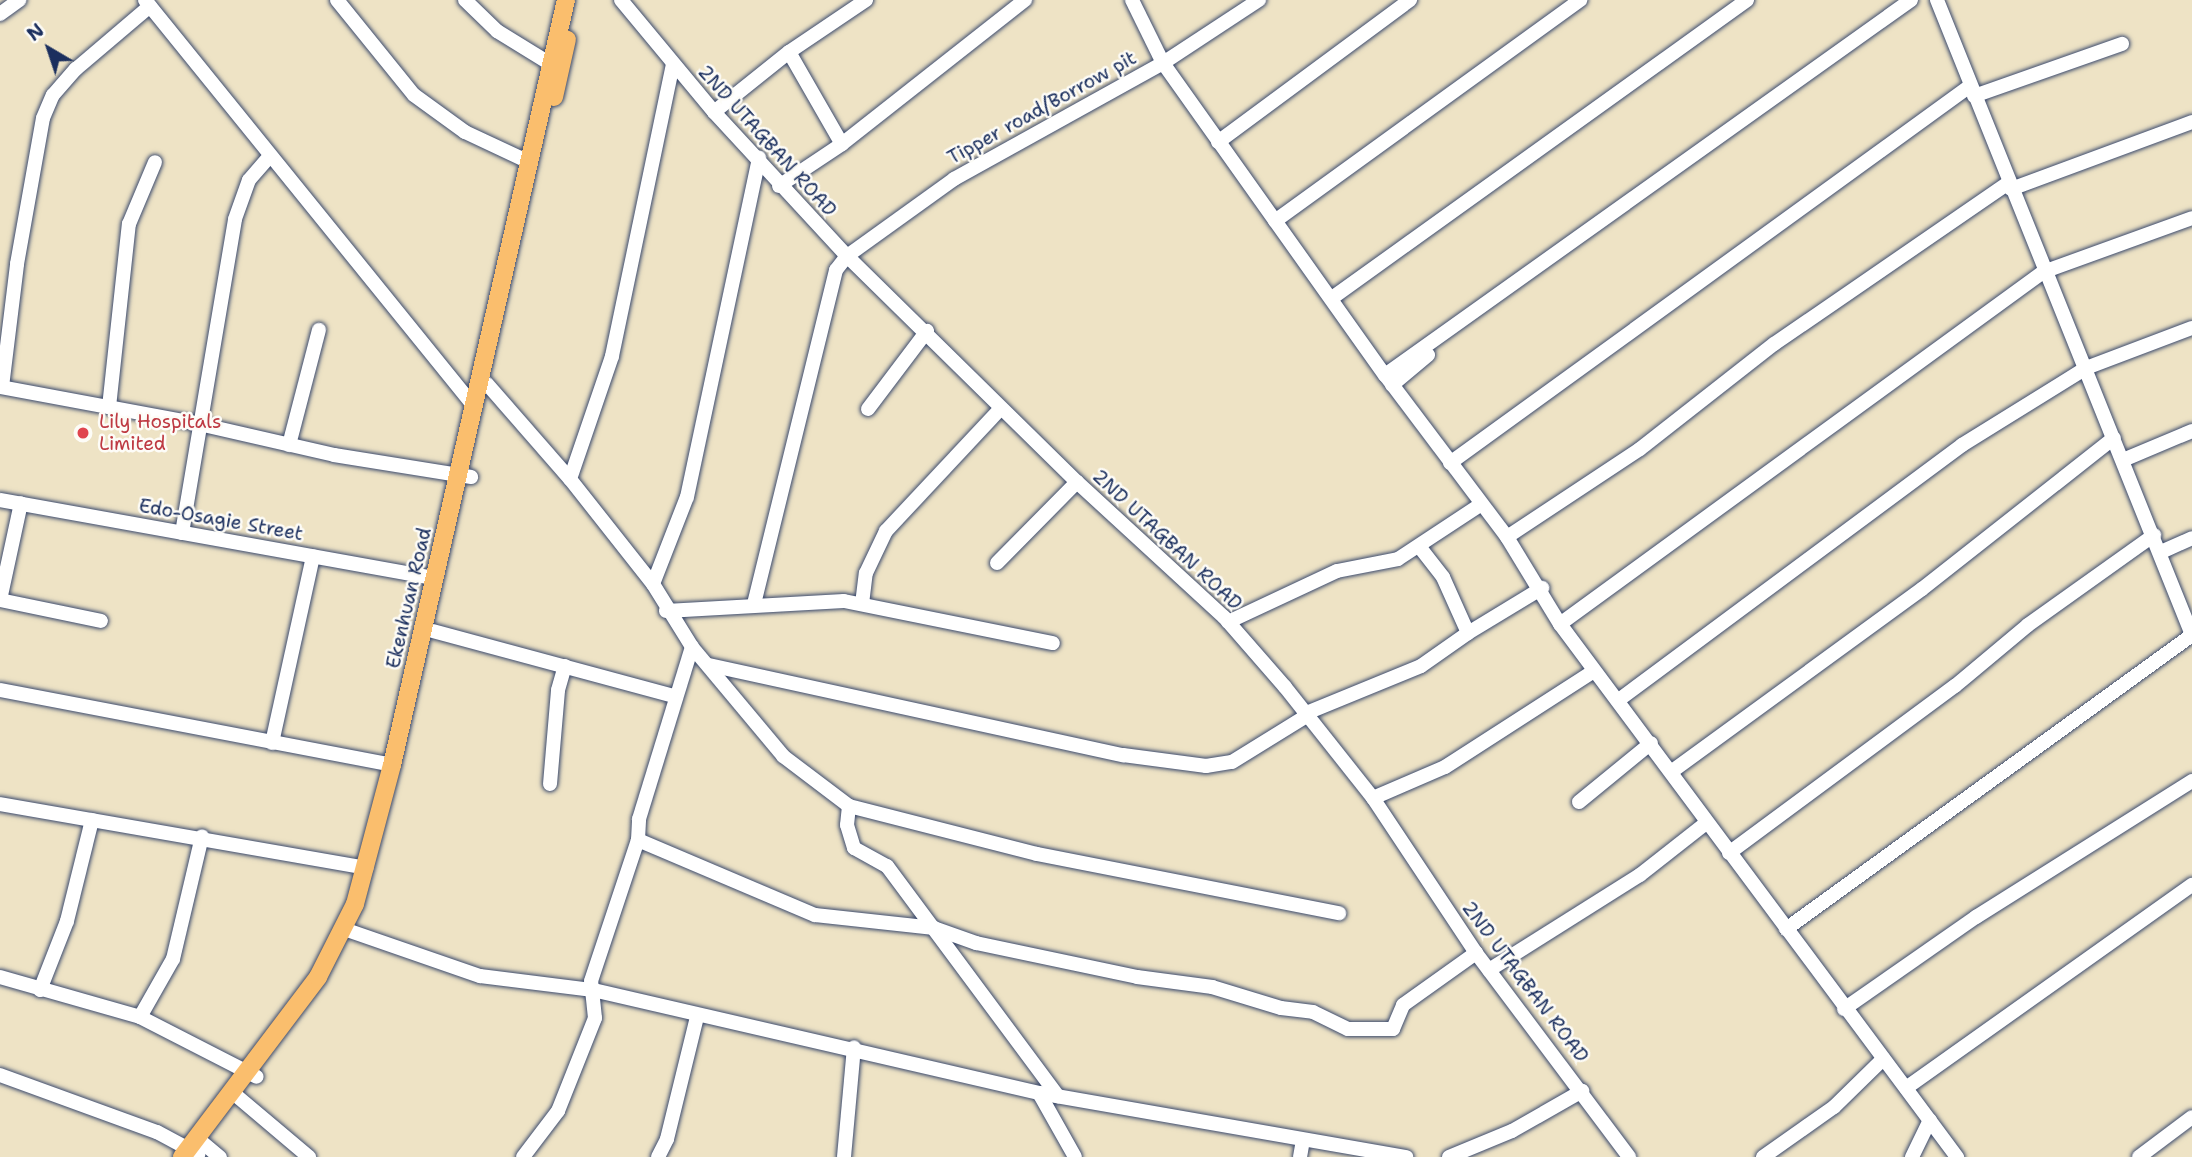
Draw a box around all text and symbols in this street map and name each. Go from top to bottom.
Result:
north arrow [14,14,84,84]
text: N [22,18,49,47]
street label: Tipper road/Borrow pit [944,47,1140,169]
street label: 2ND UTAGBAN ROAD [693,60,841,222]
place label: Lily Hospitals Limited [99,411,221,455]
marker: Lily Hospitals Limited [73,423,93,443]
street label: 2ND UTAGBAN ROAD [1088,465,1246,615]
street label: Edo-Osagie Street [137,494,305,546]
street label: Ekenhuan Road [382,525,436,671]
street label: 2ND UTAGBAN ROAD [1457,897,1593,1067]

